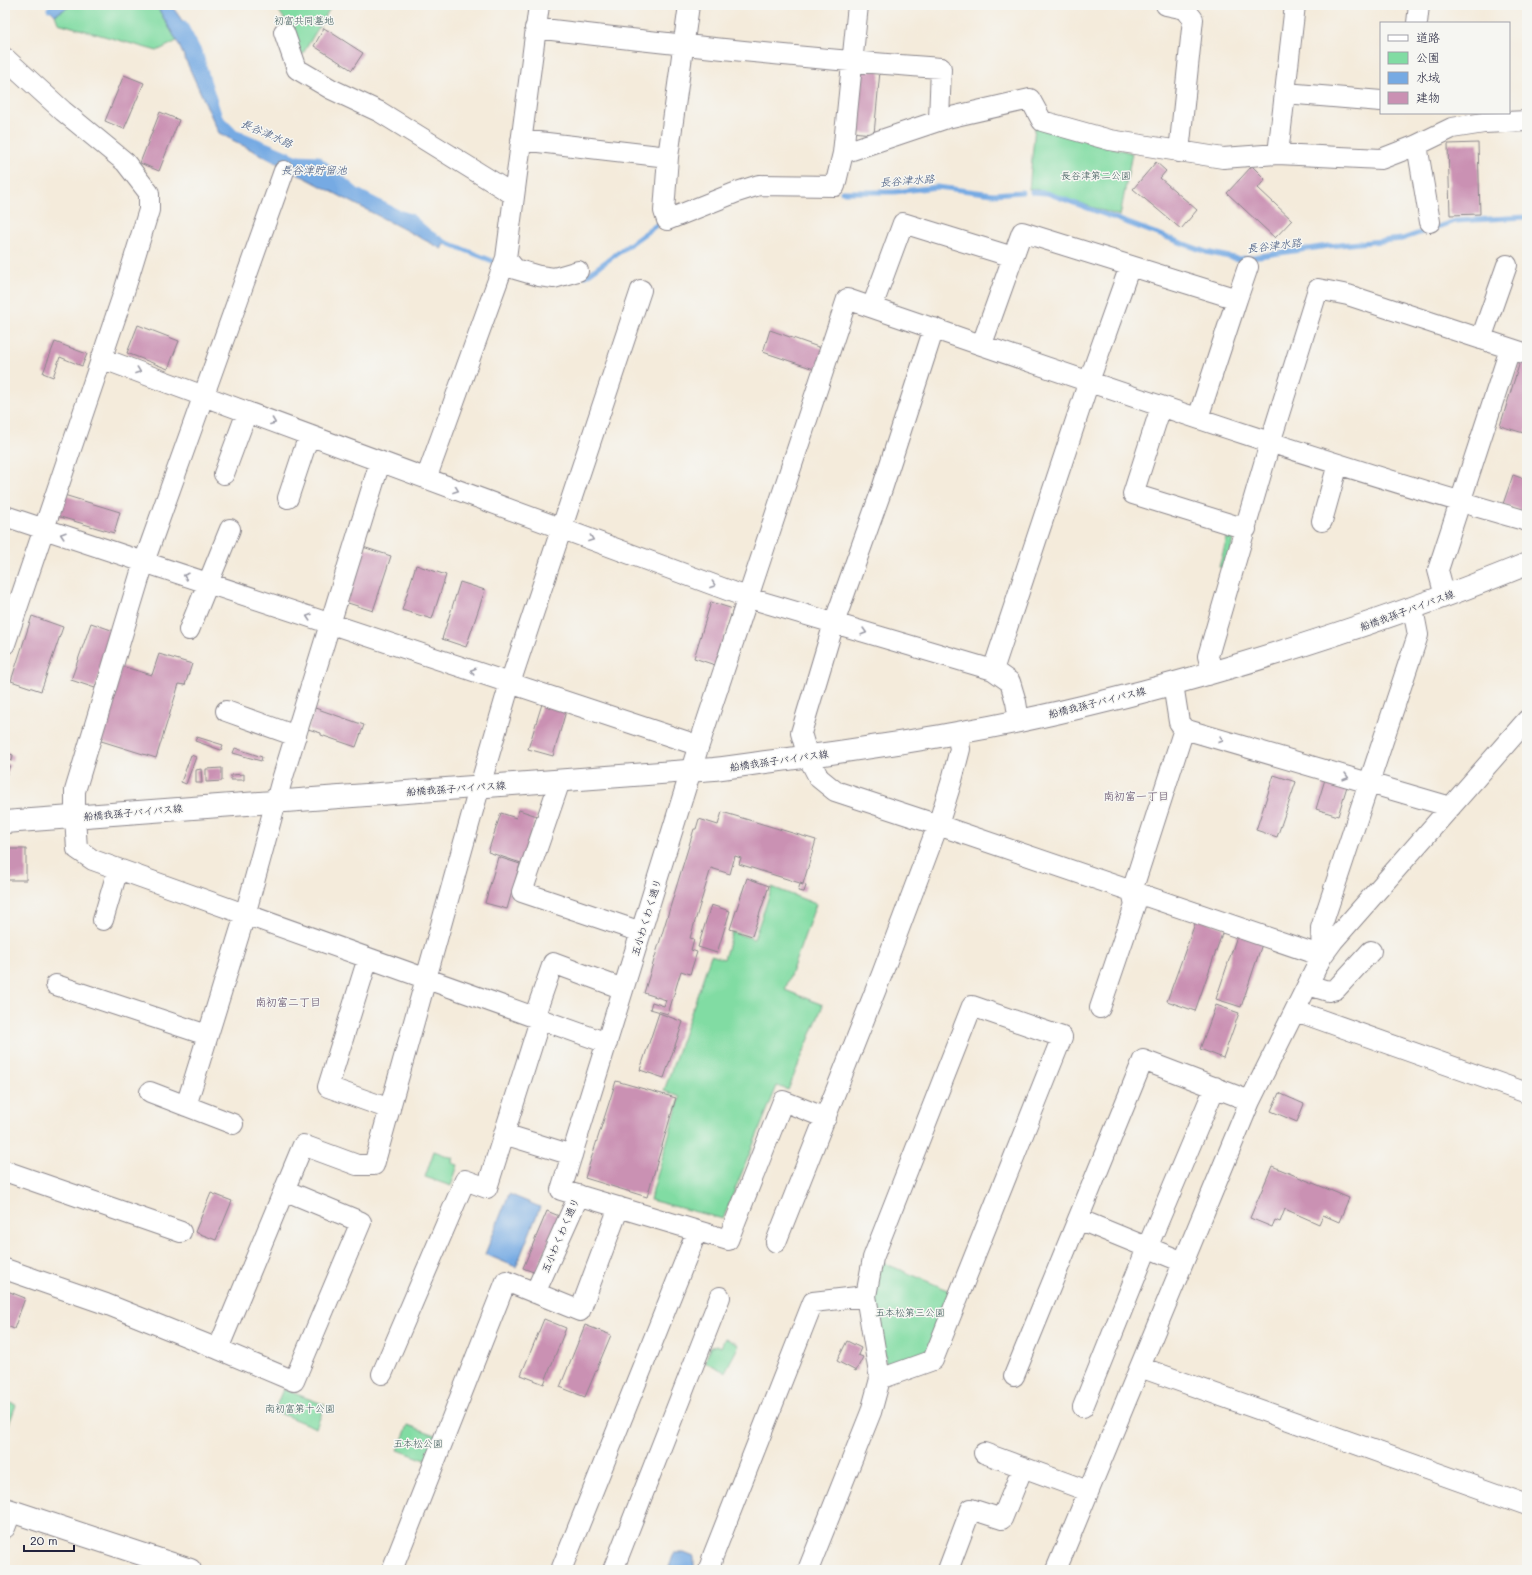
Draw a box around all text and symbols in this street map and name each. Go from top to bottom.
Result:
park label: 初富共同墓地 [274,13,334,27]
legend [1380,22,1510,114]
text: 道路 [1416,29,1440,45]
text: 公園 [1416,49,1440,65]
text: 水域 [1416,69,1440,85]
text: 建物 [1416,89,1440,105]
water label: 長谷津水路 [239,115,296,151]
water label: 長谷津貯留池 [281,162,348,177]
park label: 長谷津第二公園 [1061,168,1131,182]
water label: 長谷津水路 [879,171,936,189]
water label: 長谷津水路 [1246,234,1303,256]
one-way arrow [134,367,141,375]
one-way arrow [269,417,276,425]
one-way arrow [453,485,460,493]
one-way arrow [59,531,66,540]
one-way arrow [588,535,595,543]
one-way arrow [183,572,190,581]
one-way arrow [710,580,717,588]
street label: 船橋我孫子バイパス線 [1358,586,1456,634]
one-way arrow [306,613,313,621]
one-way arrow [860,627,867,636]
one-way arrow [469,667,476,675]
street label: 船橋我孫子バイパス線 [1047,683,1147,721]
one-way arrow [1218,735,1225,744]
street label: 船橋我孫子バイパス線 [729,746,829,774]
one-way arrow [1343,772,1350,781]
street label: 船橋我孫子バイパス線 [406,778,506,798]
district label: 南初富一丁目 [1103,788,1169,803]
street label: 船橋我孫子バイパス線 [83,801,183,823]
street label: 五小わくわく通り [628,877,664,957]
district label: 南初富二丁目 [255,994,321,1009]
street label: 五小わくわく通り [538,1195,582,1275]
park label: 五本松第三公園 [875,1305,945,1319]
park label: 南初富第十公園 [265,1401,335,1415]
park label: 五本松公園 [393,1436,443,1450]
scale bar [24,1527,74,1553]
text: 20 m [30,1532,58,1548]

